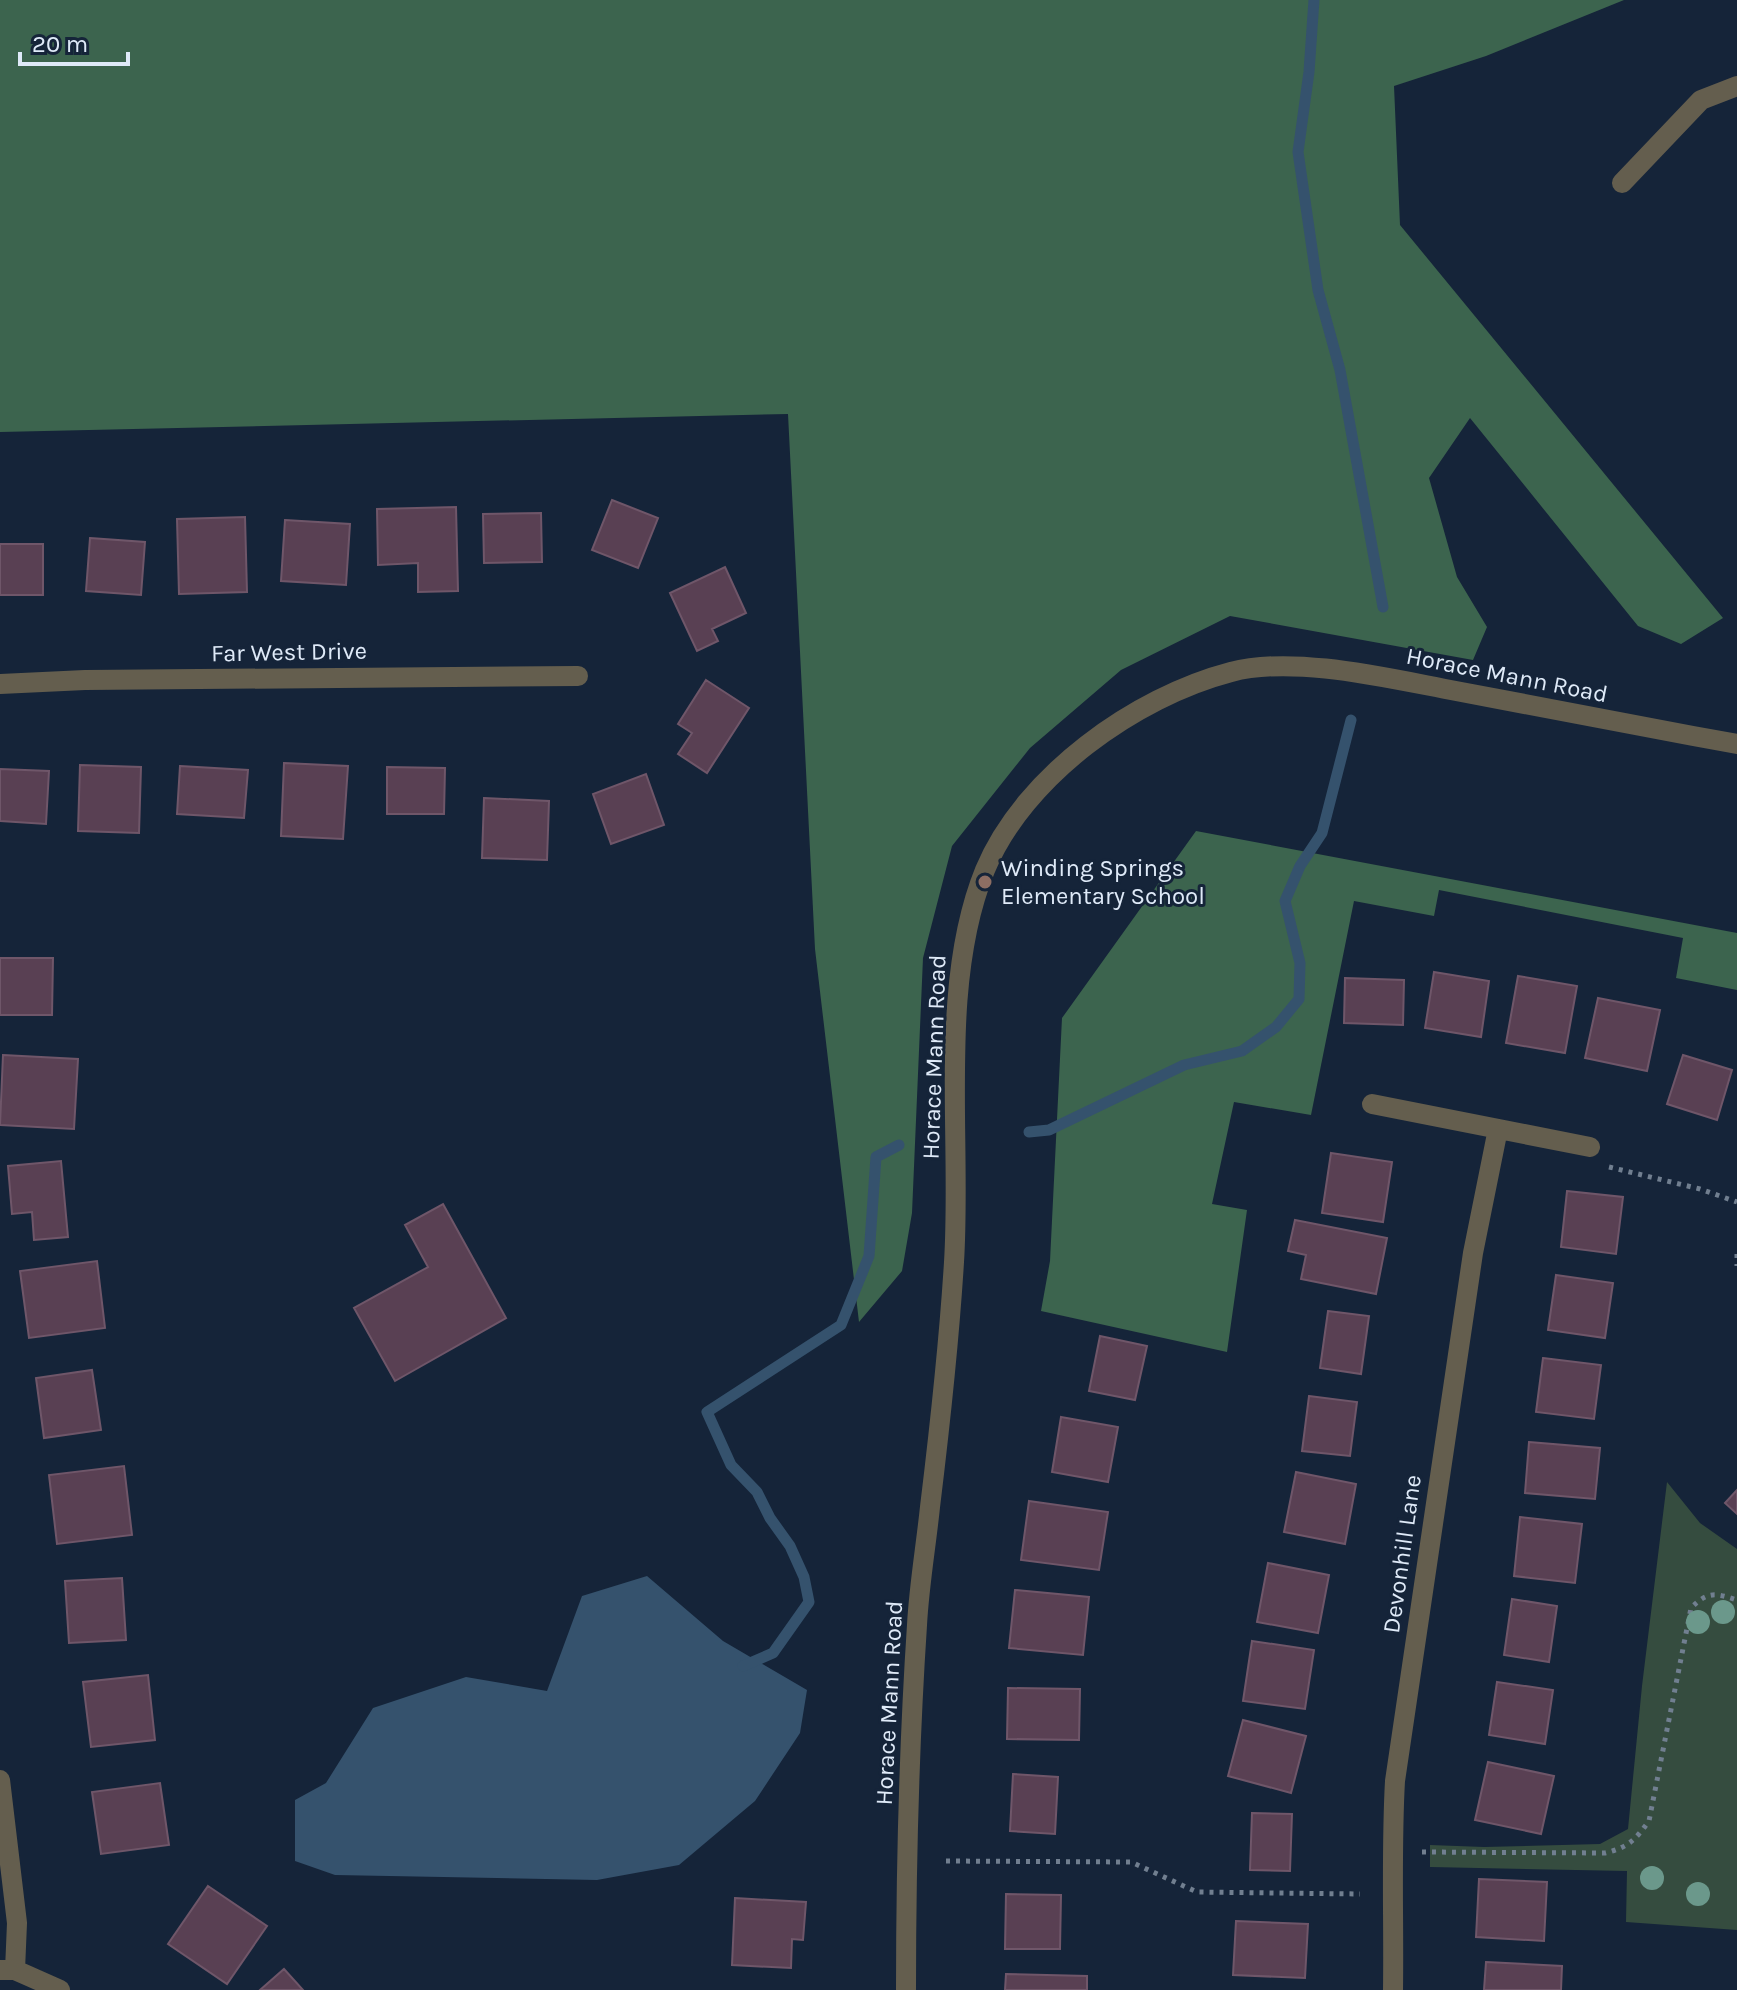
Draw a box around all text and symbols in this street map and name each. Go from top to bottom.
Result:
scale bar [20,16,128,66]
text: 20 m [32,30,88,58]
street label: Far West Drive [211,637,367,667]
street label: Horace Mann Road [1404,642,1610,708]
place label: Winding Springs Elementary School [1001,854,1205,910]
marker: Winding Springs Elementary School [976,873,994,891]
street label: Horace Mann Road [916,954,952,1160]
street label: Devonhill Lane [1377,1473,1427,1635]
street label: Horace Mann Road [870,1600,908,1806]

